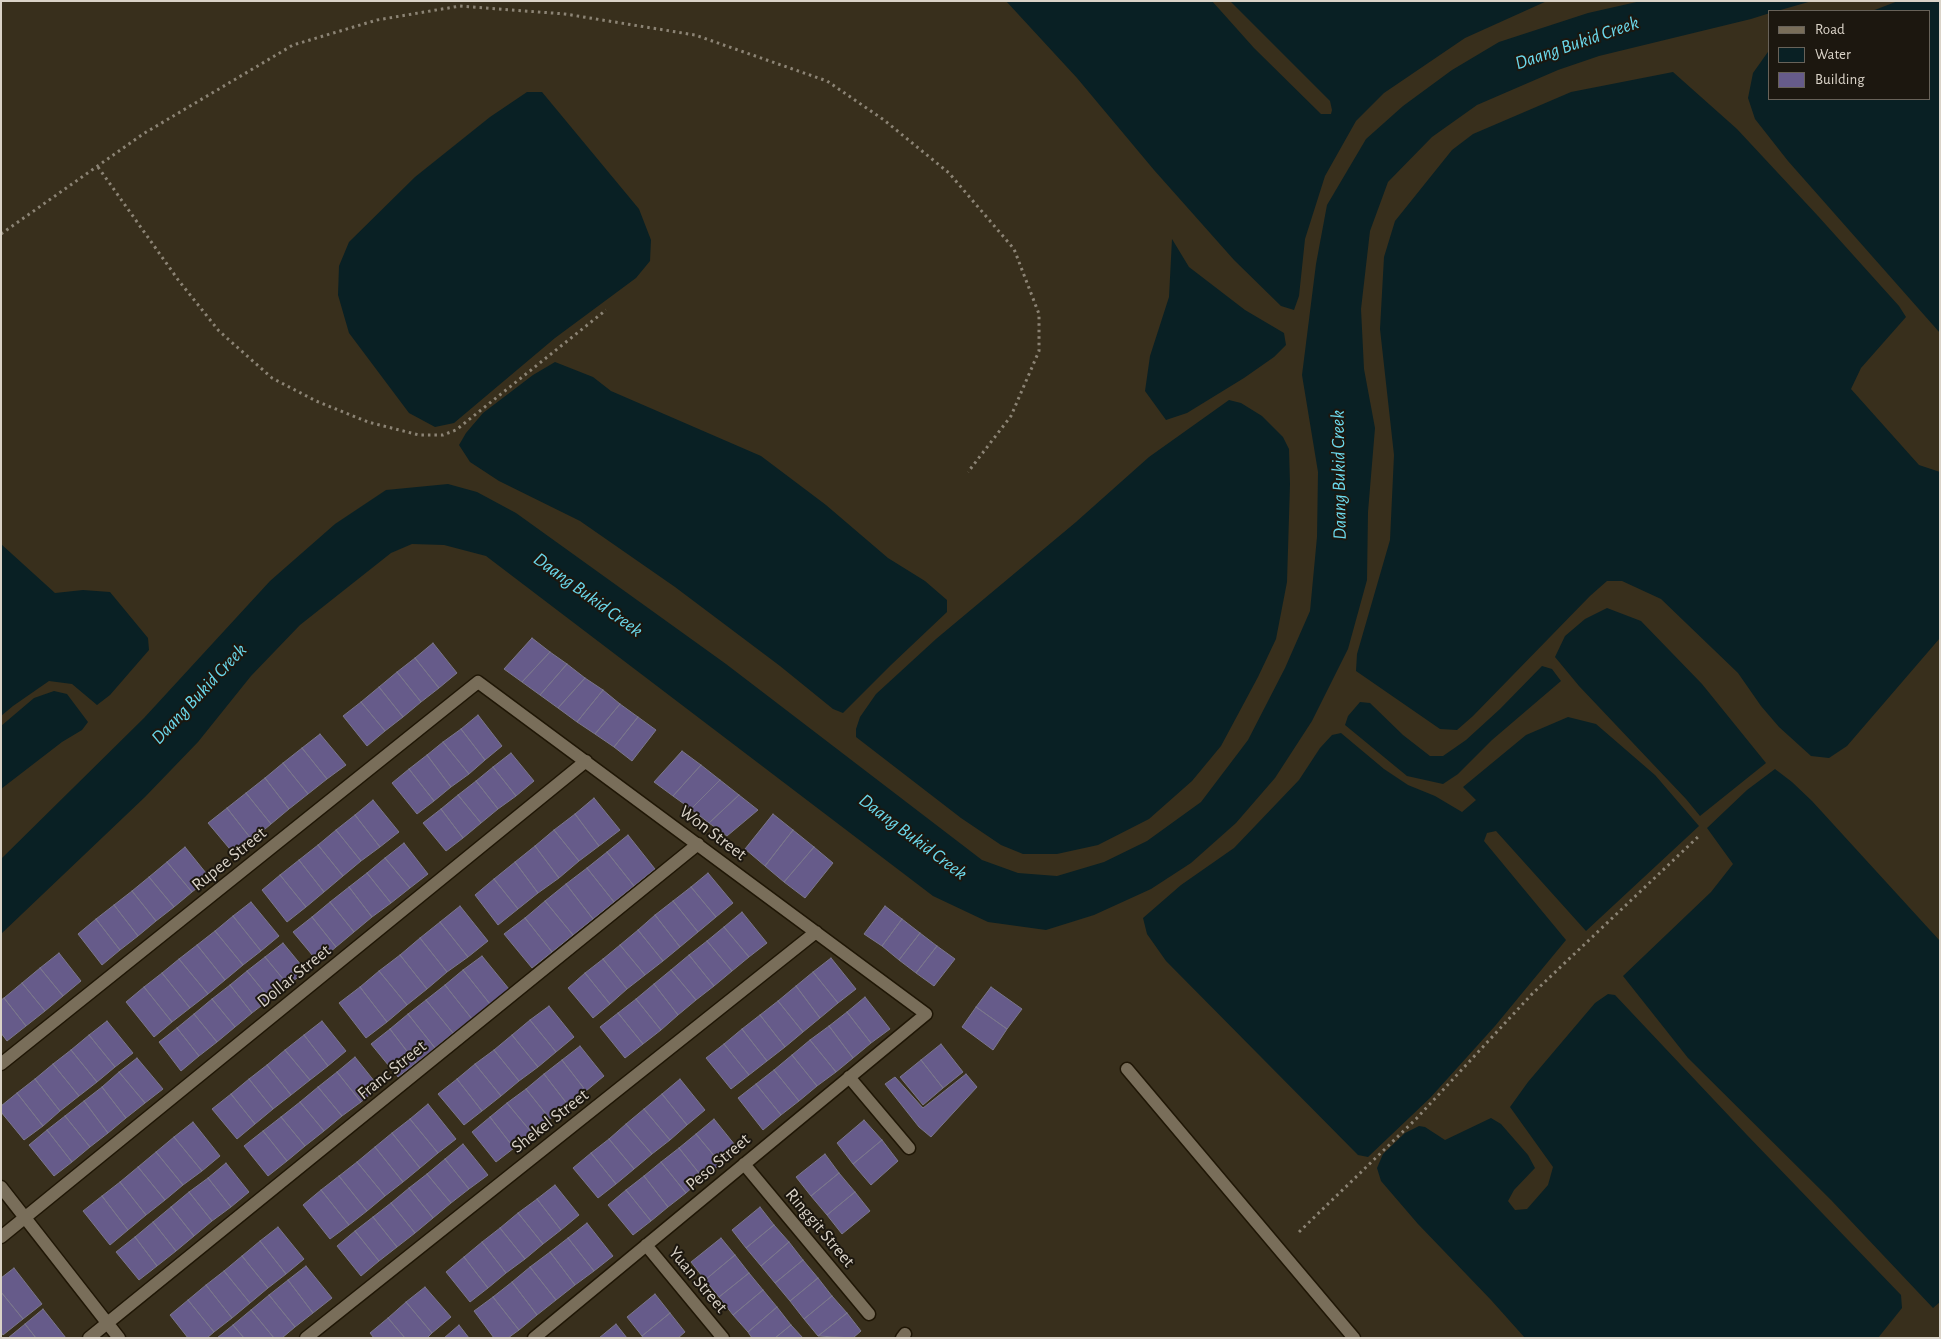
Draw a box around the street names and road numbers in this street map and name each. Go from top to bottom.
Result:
street label: Won Street [675,801,751,865]
street label: Rupee Street [187,822,271,896]
street label: Dollar Street [253,940,335,1012]
street label: Franc Street [353,1036,431,1104]
street label: Shekel Street [507,1084,593,1158]
street label: Peso Street [681,1129,755,1195]
street label: Ringgit Street [781,1184,859,1272]
street label: Yuan Street [664,1242,732,1318]

